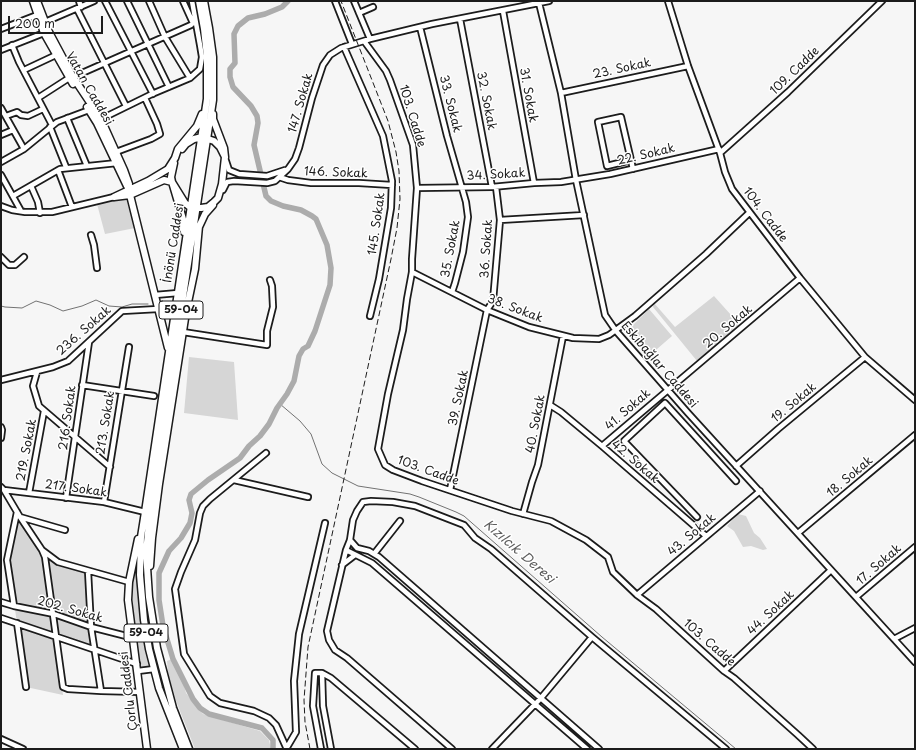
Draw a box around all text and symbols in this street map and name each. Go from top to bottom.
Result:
scale bar [10,8,105,34]
text: 200 m [15,14,55,32]
street label: 109. Cadde [767,44,823,98]
street label: Vatan Caddesi [62,50,116,128]
street label: 23. Sokak [592,56,652,82]
street label: 31. Sokak [516,66,540,124]
street label: 147. Sokak [286,71,316,135]
street label: 32. Sokak [473,71,499,131]
street label: 33. Sokak [436,74,464,134]
street label: 103. Cadde [396,83,428,149]
street label: 22. Sokak [616,141,676,169]
street label: 146. Sokak [304,165,368,181]
street label: 34. Sokak [466,166,526,184]
street label: 104. Cadde [740,185,790,245]
street label: 145. Sokak [365,192,389,256]
street label: İnönü Caddesi [161,202,187,284]
street label: 35. Sokak [438,219,464,279]
street label: 36. Sokak [478,219,496,279]
street label: 38. Sokak [485,292,545,326]
road number: 59-04 [159,301,203,319]
street label: 20. Sokak [700,302,756,352]
street label: 236. Sokak [54,303,114,359]
street label: Eskibağlar Caddesi [618,319,700,411]
street label: 39. Sokak [446,369,472,427]
street label: 19. Sokak [768,380,820,426]
street label: 216. Sokak [56,385,80,451]
street label: 41. Sokak [602,386,654,434]
street label: 213. Sokak [94,390,118,456]
street label: 40. Sokak [523,393,549,455]
street label: 219. Sokak [14,418,40,482]
street label: 42. Sokak [608,437,662,487]
street label: 103. Cadde [395,453,461,489]
street label: 18. Sokak [824,454,876,500]
street label: 217. Sokak [44,478,108,500]
street label: 43. Sokak [665,511,719,559]
water label: Kızılcık Deresi [480,517,558,587]
street label: 17. Sokak [854,542,904,588]
street label: 44. Sokak [745,588,797,638]
street label: 202. Sokak [36,594,104,626]
street label: 103. Cadde [680,616,738,670]
road number: 59-04 [124,624,168,642]
street label: Çorlu Caddesi [117,650,141,732]

